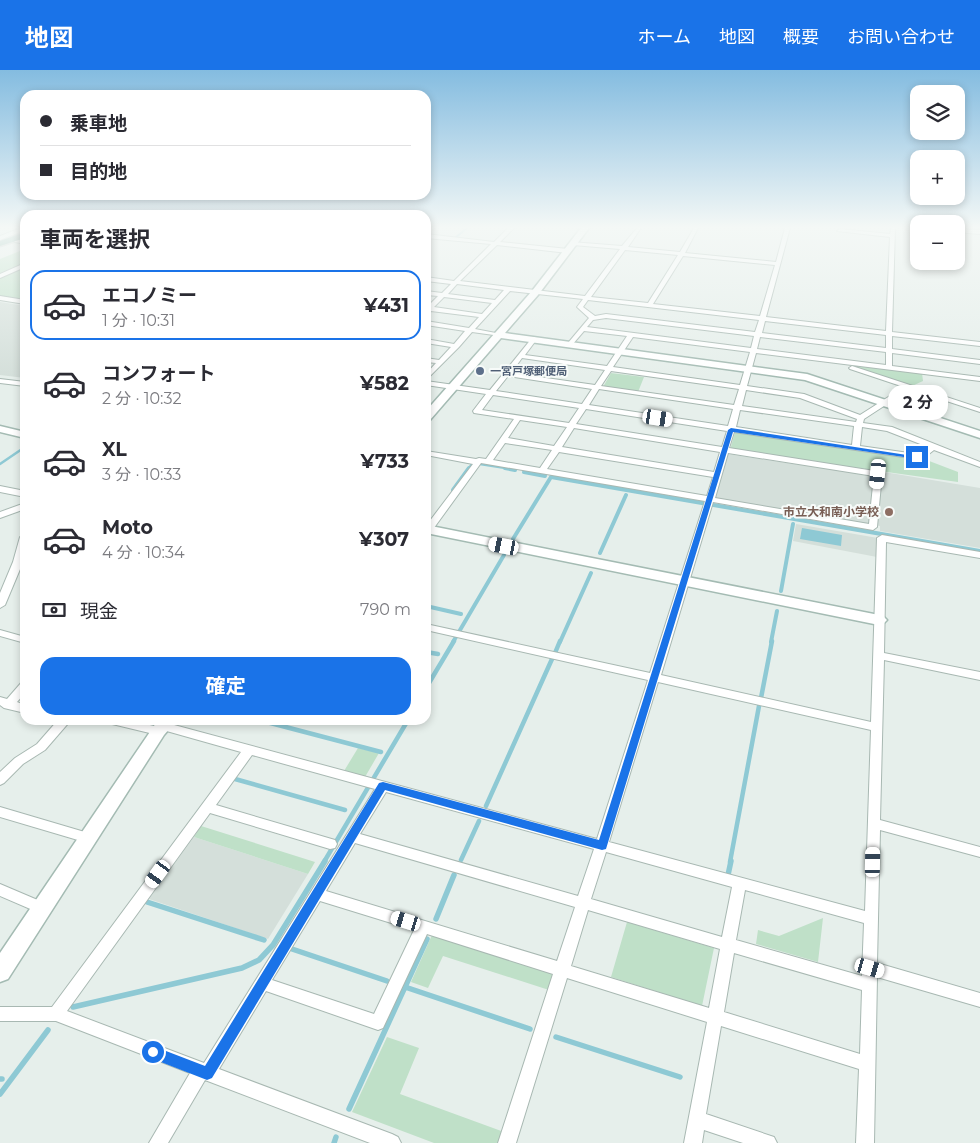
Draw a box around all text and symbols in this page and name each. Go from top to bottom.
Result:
text: 地図 [25,23,73,52]
text: ホーム [638,26,691,48]
text: 地図 [719,26,755,48]
text: 概要 [783,26,819,48]
text: お問い合わせ [847,26,955,48]
map controls [910,85,965,270]
button: layers [910,85,965,140]
text: 乗車地 [70,112,127,135]
button: + [910,150,965,205]
text: 目的地 [70,160,127,183]
button: − [910,215,965,270]
text: 車両を選択 [40,226,150,253]
icon: car [42,283,87,328]
text: エコノミー [102,284,197,307]
text: ¥431 [364,294,409,317]
text: 1 分 · 10:31 [102,311,175,330]
icon: car [42,361,87,406]
text: コンフォート [102,362,215,385]
place label: 一宮戸塚郵便局 [490,364,567,378]
marker: 一宮戸塚郵便局 [474,365,486,377]
text: ¥582 [360,372,409,395]
callout: 2 分 [887,384,947,420]
text: 2 分 · 10:32 [102,389,182,408]
text: 2 分 [903,393,933,412]
car [642,408,673,428]
text: XL [102,438,127,461]
icon: car [42,439,87,484]
route end [906,446,928,468]
text: ¥733 [361,450,409,473]
car [868,458,887,490]
text: 3 分 · 10:33 [102,465,181,484]
place label: 市立大和南小学校 [783,504,879,519]
marker: 市立大和南小学校 [883,506,895,518]
text: Moto [102,516,153,539]
icon: car [42,517,87,562]
text: ¥307 [359,528,409,551]
car [487,536,520,556]
text: 4 分 · 10:34 [102,543,185,562]
icon: cash [40,596,68,624]
text: 現金 [80,600,118,623]
text: 790 m [360,600,411,619]
button: 確定 [40,657,411,715]
car [865,847,880,877]
car [143,857,172,891]
car [389,909,422,933]
car [853,957,886,979]
route start [142,1041,164,1063]

